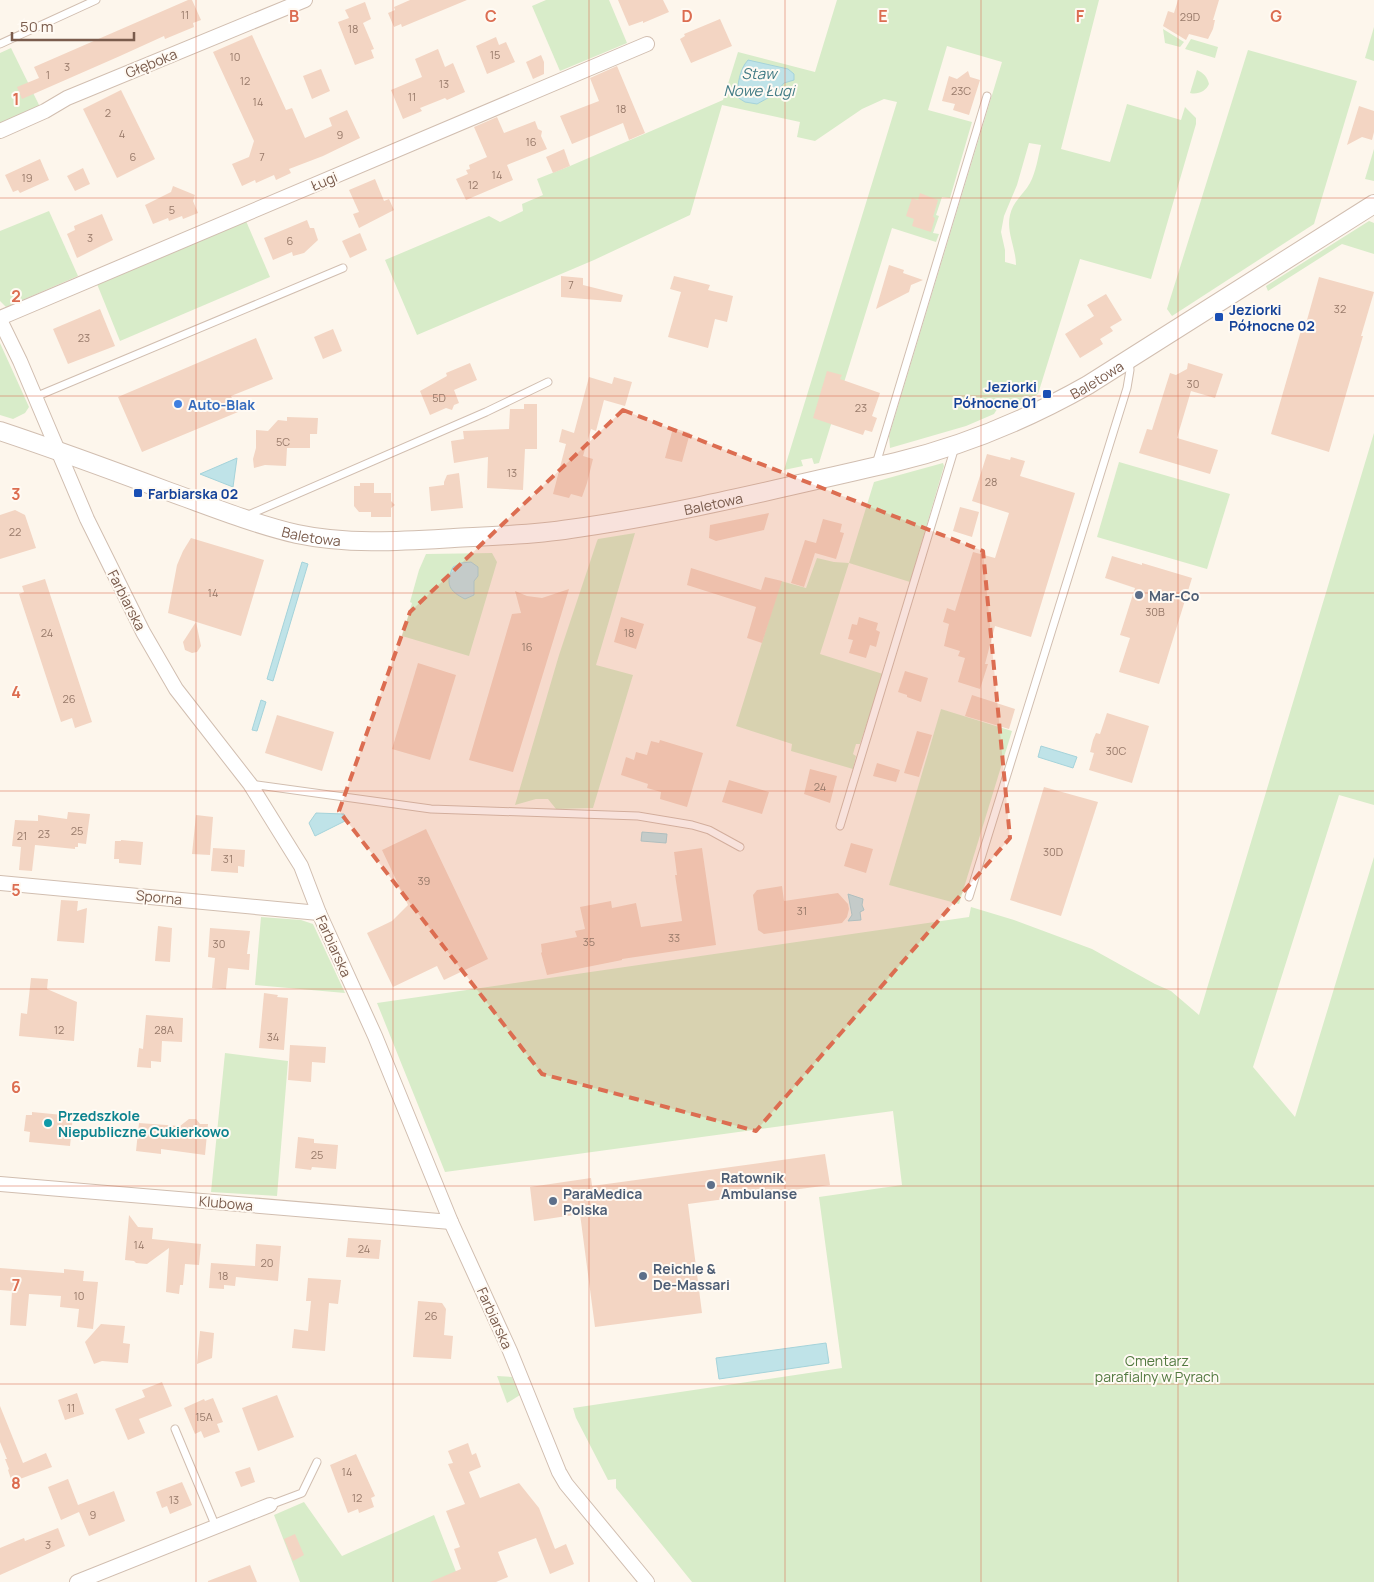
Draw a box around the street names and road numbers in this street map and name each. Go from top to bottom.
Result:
street label: Głęboka [122,44,180,82]
street label: Ługi [308,167,340,195]
street label: Baletowa [1066,356,1127,403]
street label: Baletowa [682,488,744,519]
street label: Baletowa [280,521,342,550]
street label: Farbiarska [104,566,150,634]
street label: Sporna [135,885,183,909]
street label: Farbiarska [312,912,356,980]
street label: Klubowa [198,1191,254,1215]
street label: Farbiarska [473,1284,517,1352]

